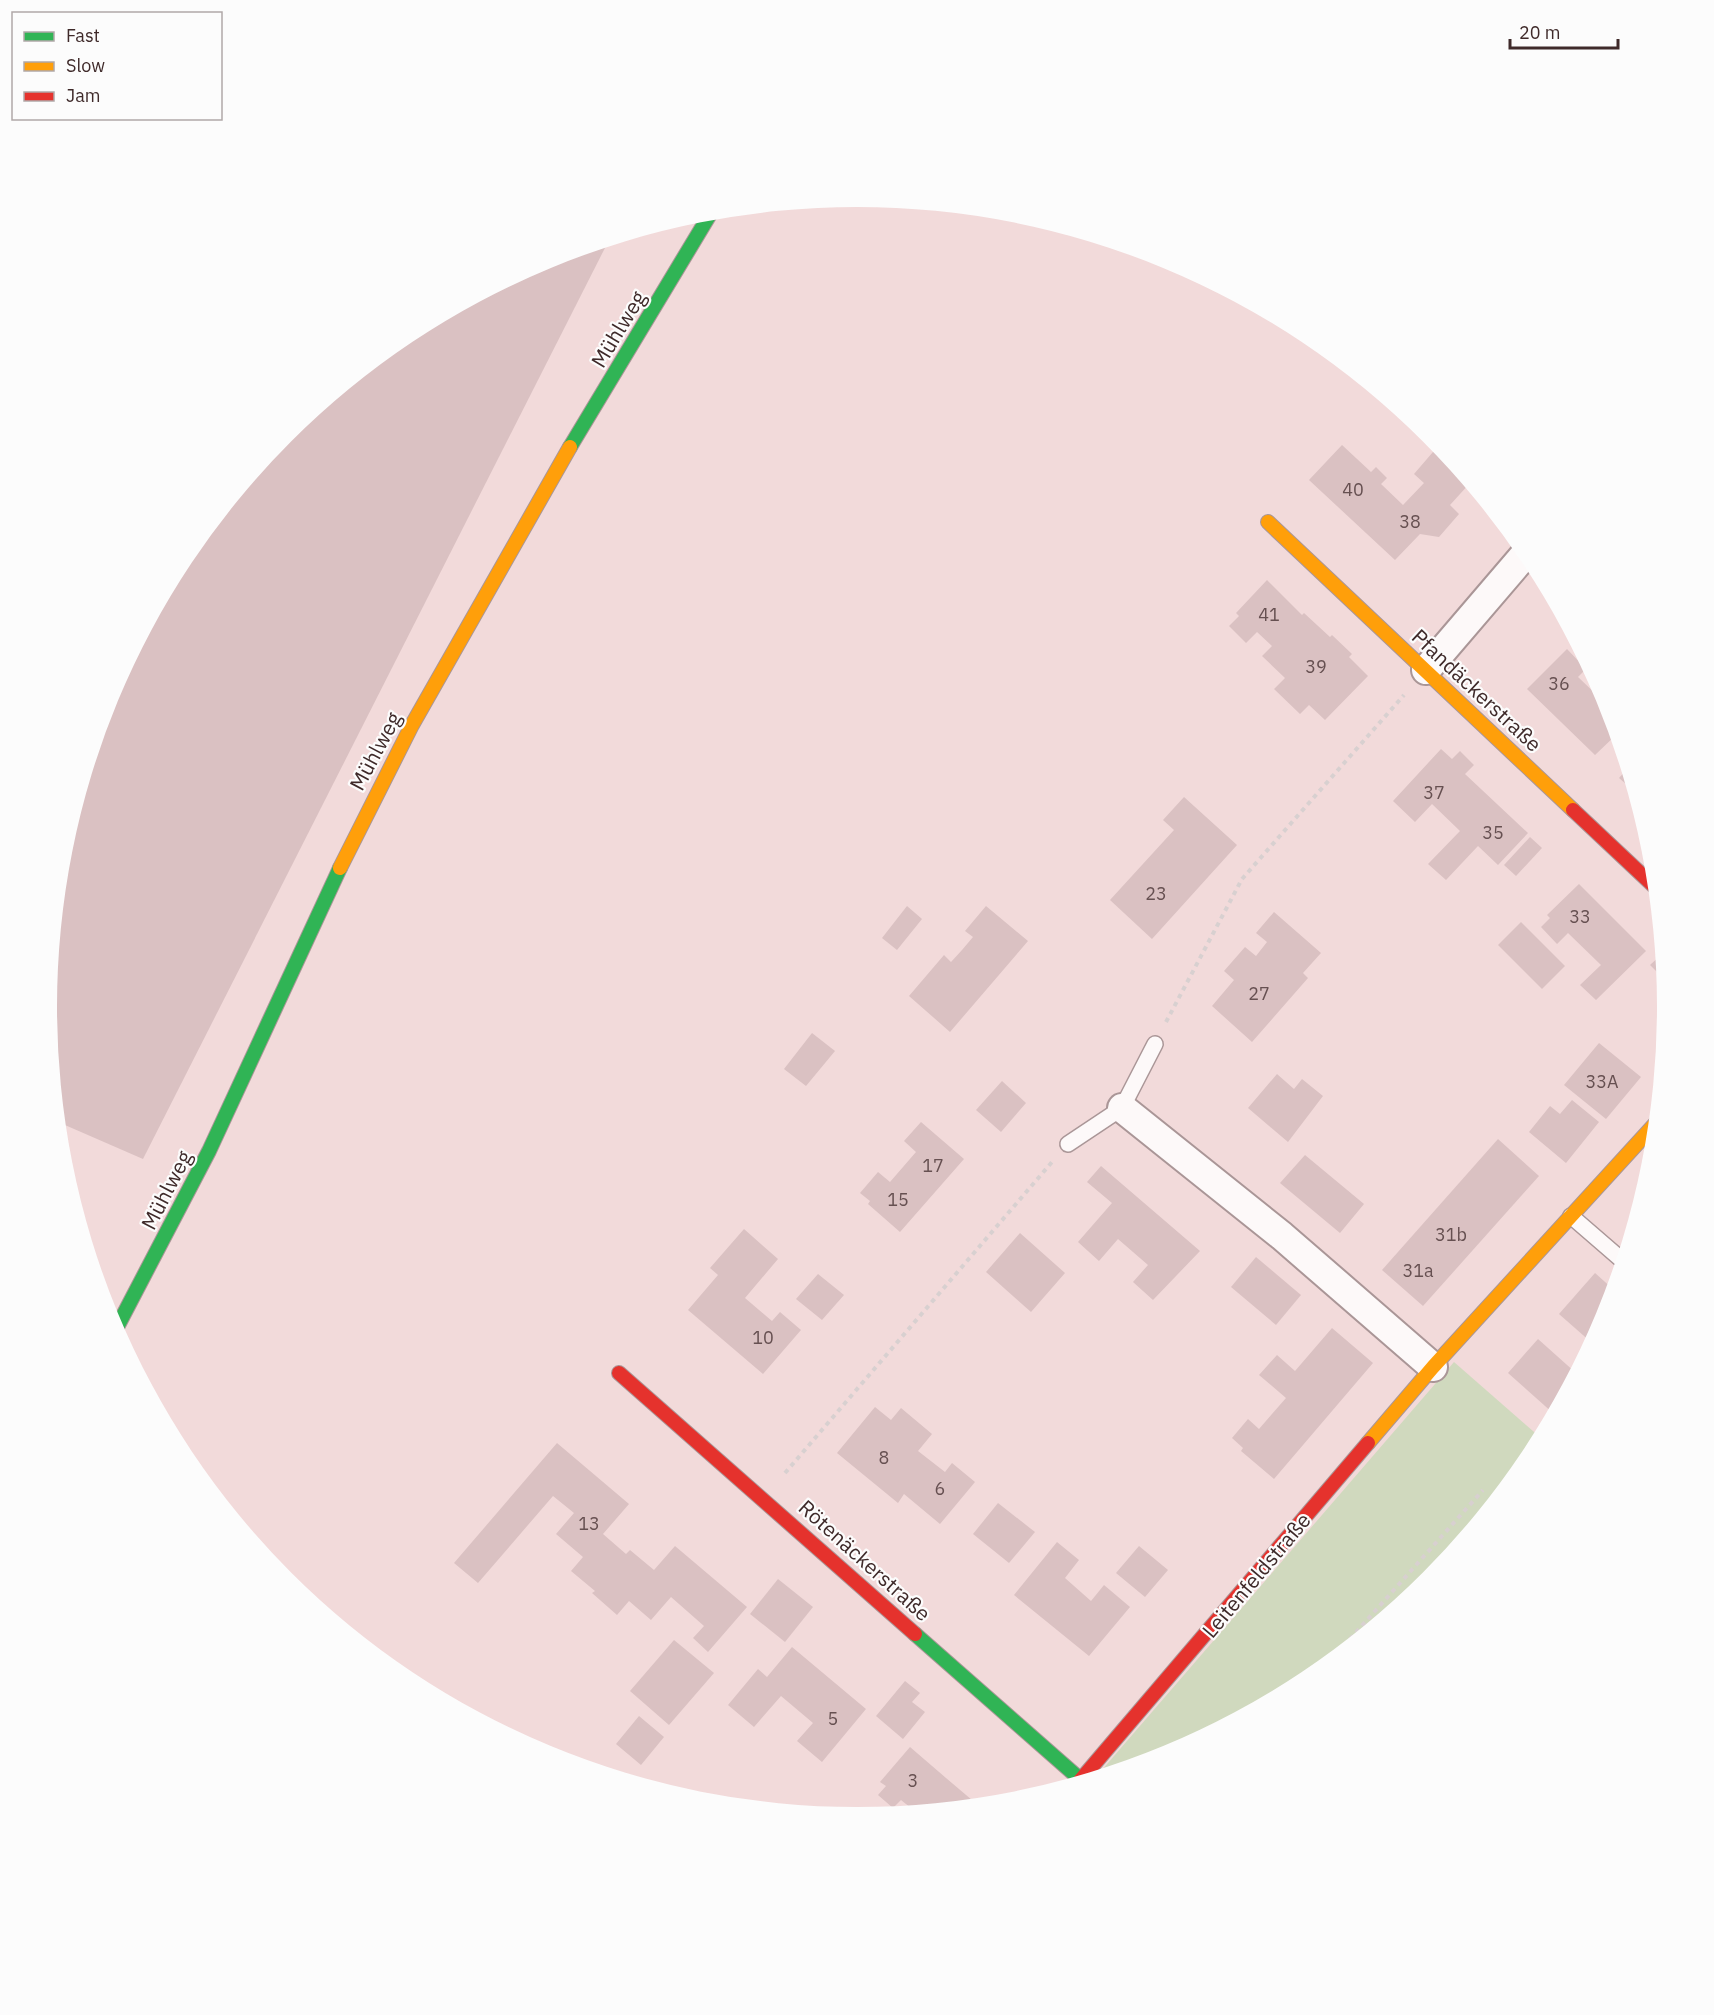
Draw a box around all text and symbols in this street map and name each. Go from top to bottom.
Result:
legend [12,12,222,120]
scale bar [1510,12,1618,50]
text: 20 m [1519,21,1561,44]
text: Fast [66,24,100,47]
text: Slow [66,54,105,77]
text: Jam [66,84,101,107]
street label: Mühlweg [584,285,652,373]
house number: 40 [1342,478,1364,501]
house number: 38 [1399,510,1421,533]
house number: 41 [1258,603,1280,626]
street label: Pfandäckerstraße [1406,623,1548,757]
house number: 39 [1305,655,1327,678]
house number: 36 [1548,672,1570,695]
street label: Mühlweg [343,707,407,795]
house number: 37 [1423,781,1445,804]
house number: 35 [1482,821,1504,844]
house number: 23 [1145,882,1167,905]
house number: 33 [1569,905,1591,928]
house number: 27 [1248,982,1270,1005]
house number: 33A [1585,1070,1619,1093]
street label: Mühlweg [134,1146,198,1234]
house number: 17 [922,1154,944,1177]
house number: 15 [887,1188,909,1211]
house number: 31b [1435,1223,1467,1246]
house number: 31a [1402,1259,1434,1282]
house number: 10 [752,1326,774,1349]
house number: 8 [879,1446,889,1469]
house number: 6 [935,1477,945,1500]
street label: Rötenäckerstraße [793,1493,937,1627]
street label: Leitenfeldstraße [1195,1507,1317,1643]
house number: 13 [578,1512,600,1535]
house number: 5 [828,1707,838,1730]
house number: 3 [908,1769,918,1792]

